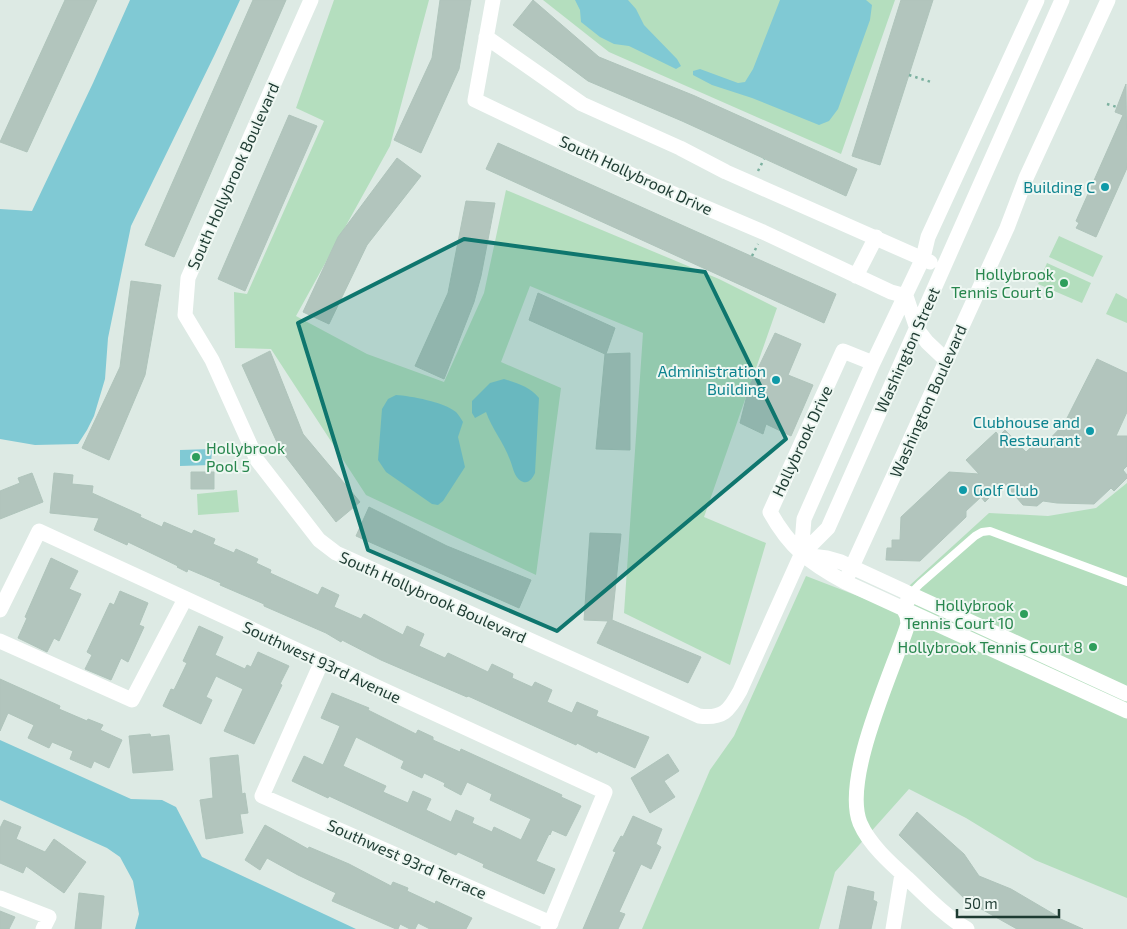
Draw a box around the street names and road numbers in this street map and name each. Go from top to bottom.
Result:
street label: South Hollybrook Boulevard [183,79,282,272]
street label: South Hollybrook Drive [557,131,716,218]
street label: Washington Street [870,284,943,416]
street label: Washington Boulevard [885,321,970,480]
street label: Hollybrook Drive [767,382,836,499]
street label: South Hollybrook Boulevard [337,547,530,646]
street label: Southwest 93rd Avenue [240,617,404,707]
street label: Southwest 93rd Terrace [324,815,490,902]

